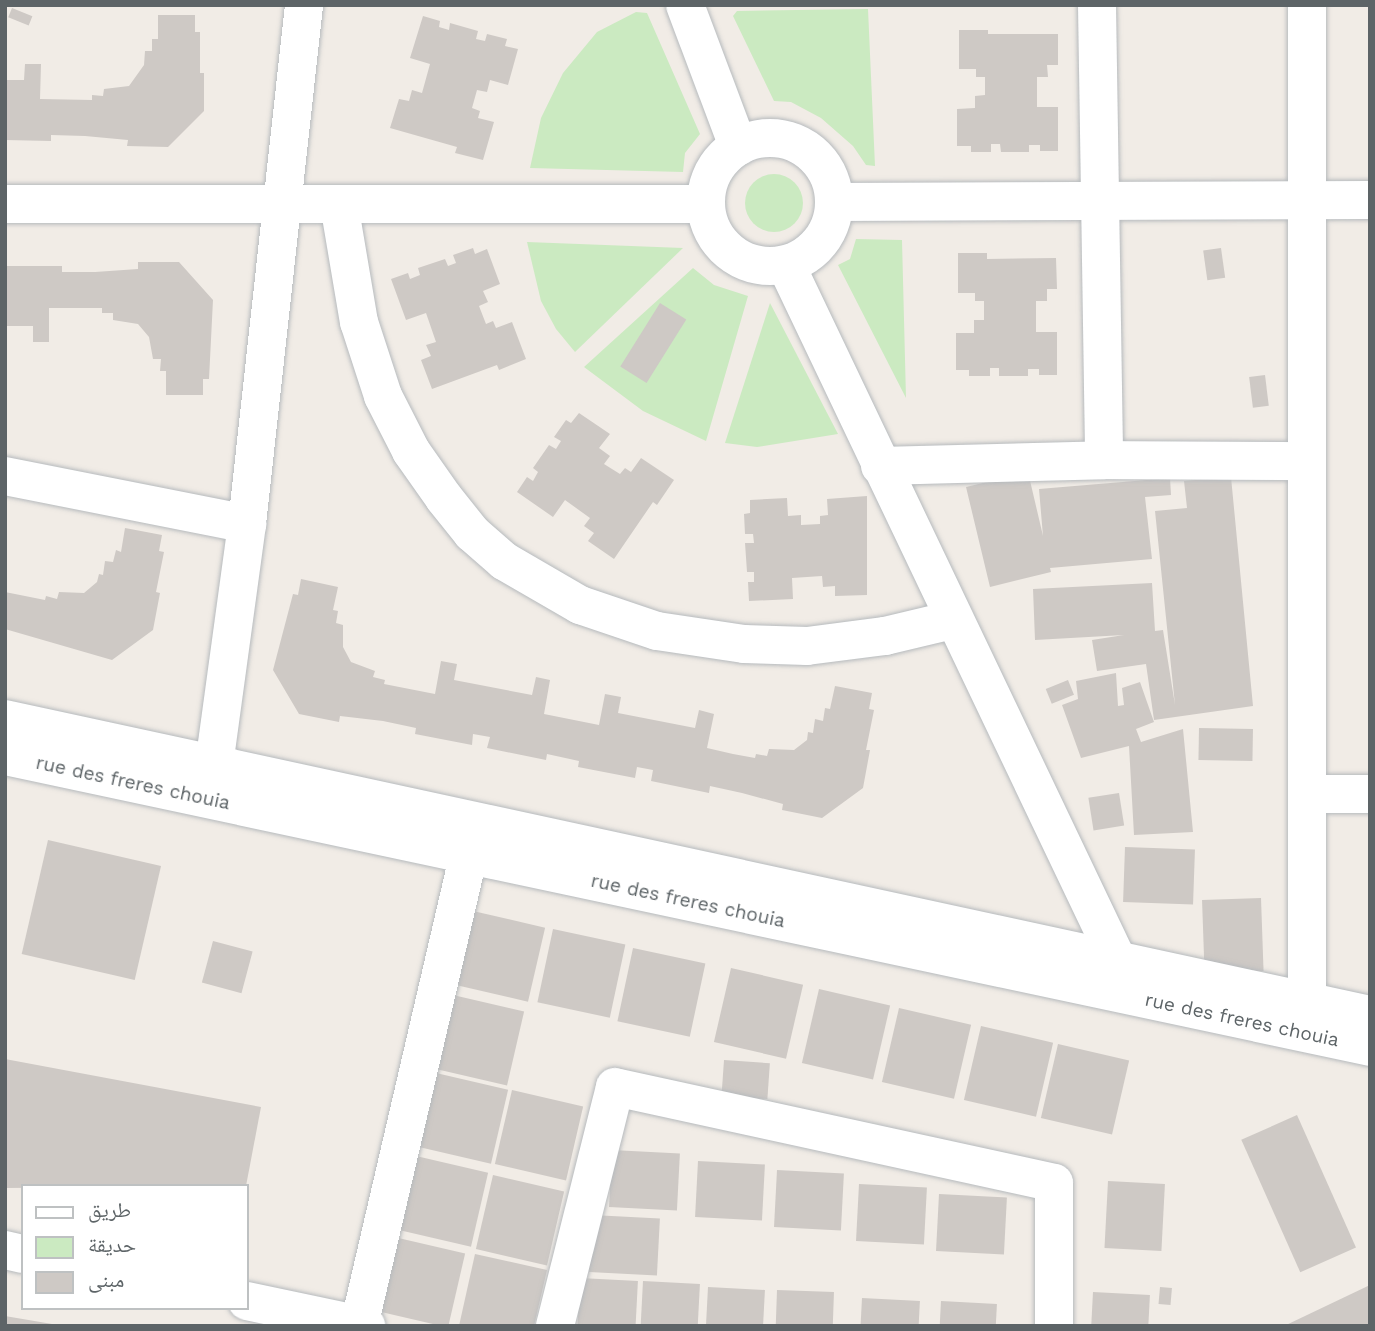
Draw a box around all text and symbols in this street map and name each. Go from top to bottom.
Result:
street label: rue des freres chouia [34,751,232,815]
street label: rue des freres chouia [589,869,787,933]
street label: rue des freres chouia [1143,988,1341,1052]
legend [21,1184,248,1310]
text: طريق [88,1197,131,1222]
text: حديقة [88,1232,136,1257]
text: مبنى [88,1267,124,1292]

